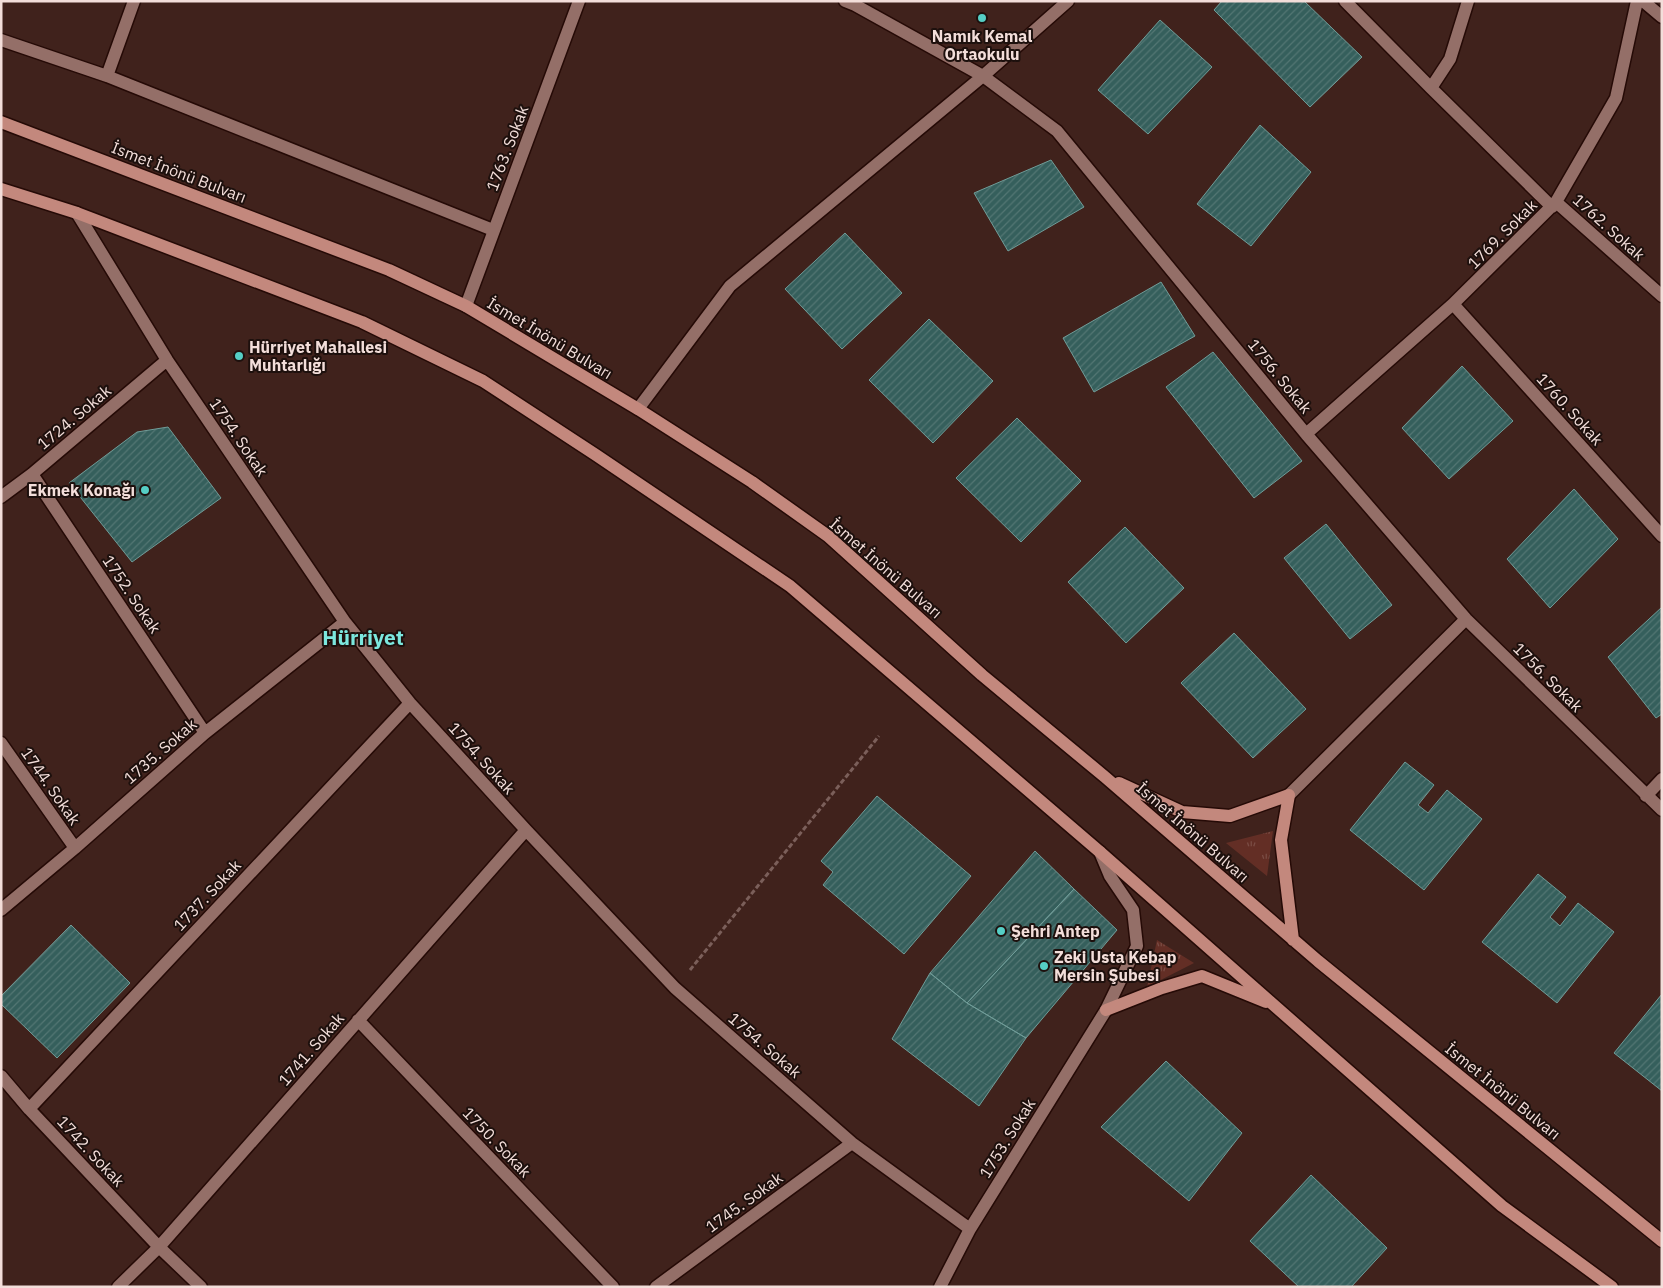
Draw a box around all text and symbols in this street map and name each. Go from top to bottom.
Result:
marker: Namık Kemal Ortaokulu [976,12,988,24]
place label: Namık Kemal Ortaokulu [932,26,1032,64]
street label: 1763. Sokak [482,102,533,194]
street label: İsmet İnönü Bulvarı [109,137,249,207]
street label: 1762. Sokak [1569,189,1650,265]
street label: 1769. Sokak [1463,195,1541,273]
street label: İsmet İnönü Bulvarı [484,293,616,383]
street label: 1756. Sokak [1244,335,1316,418]
place label: Hürriyet Mahallesi Muhtarlığı [249,337,387,375]
marker: Hürriyet Mahallesi Muhtarlığı [233,350,245,362]
street label: 1760. Sokak [1532,369,1608,450]
street label: 1724. Sokak [33,380,115,454]
street label: 1754. Sokak [206,394,273,480]
place label: Ekmek Konağı [28,480,135,500]
marker: Ekmek Konağı [139,484,151,496]
street label: İsmet İnönü Bulvarı [826,514,946,622]
street label: 1752. Sokak [99,551,166,637]
district label: Hürriyet [322,623,404,651]
street label: 1756. Sokak [1509,638,1587,716]
street label: 1735. Sokak [119,714,201,788]
street label: 1754. Sokak [444,718,520,799]
street label: 1744. Sokak [17,743,85,829]
street label: İsmet İnönü Bulvarı [1133,778,1253,886]
street label: 1737. Sokak [169,855,245,935]
place label: Şehri Antep [1011,921,1100,941]
marker: Şehri Antep [995,925,1007,937]
place label: Zeki Usta Kebap Mersin Şubesi [1054,947,1177,985]
marker: Zeki Usta Kebap Mersin Şubesi [1038,960,1050,972]
street label: 1741. Sokak [274,1008,348,1090]
street label: 1754. Sokak [724,1008,806,1082]
street label: İsmet İnönü Bulvarı [1441,1038,1565,1144]
street label: 1753. Sokak [975,1094,1040,1182]
street label: 1750. Sokak [459,1103,536,1182]
street label: 1742. Sokak [53,1111,129,1191]
street label: 1745. Sokak [702,1167,787,1237]

